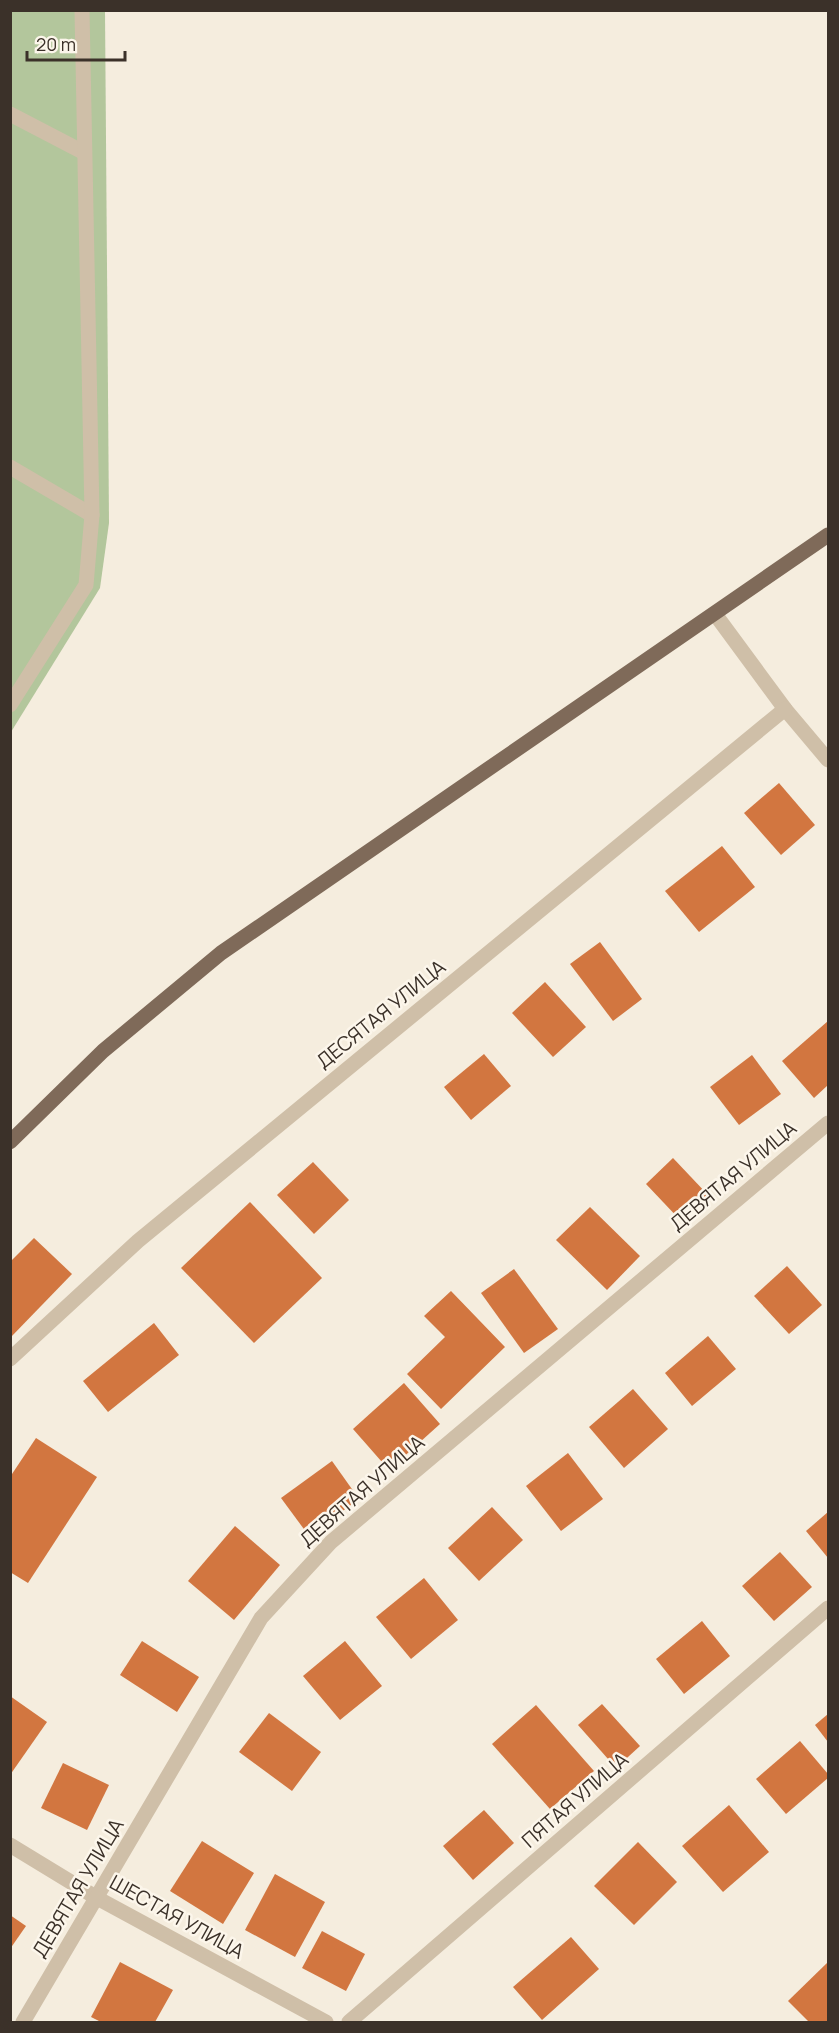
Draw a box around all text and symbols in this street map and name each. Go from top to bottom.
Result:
scale bar [27,24,124,62]
text: 20 m [36,32,76,56]
street label: ДЕСЯТАЯ УЛИЦА [310,953,451,1074]
street label: ДЕВЯТАЯ УЛИЦА [664,1114,802,1237]
street label: ДЕВЯТАЯ УЛИЦА [293,1429,430,1553]
street label: ПЯТАЯ УЛИЦА [516,1746,634,1853]
street label: ДЕВЯТАЯ УЛИЦА [25,1813,130,1962]
street label: ШЕСТАЯ УЛИЦА [105,1868,250,1965]

